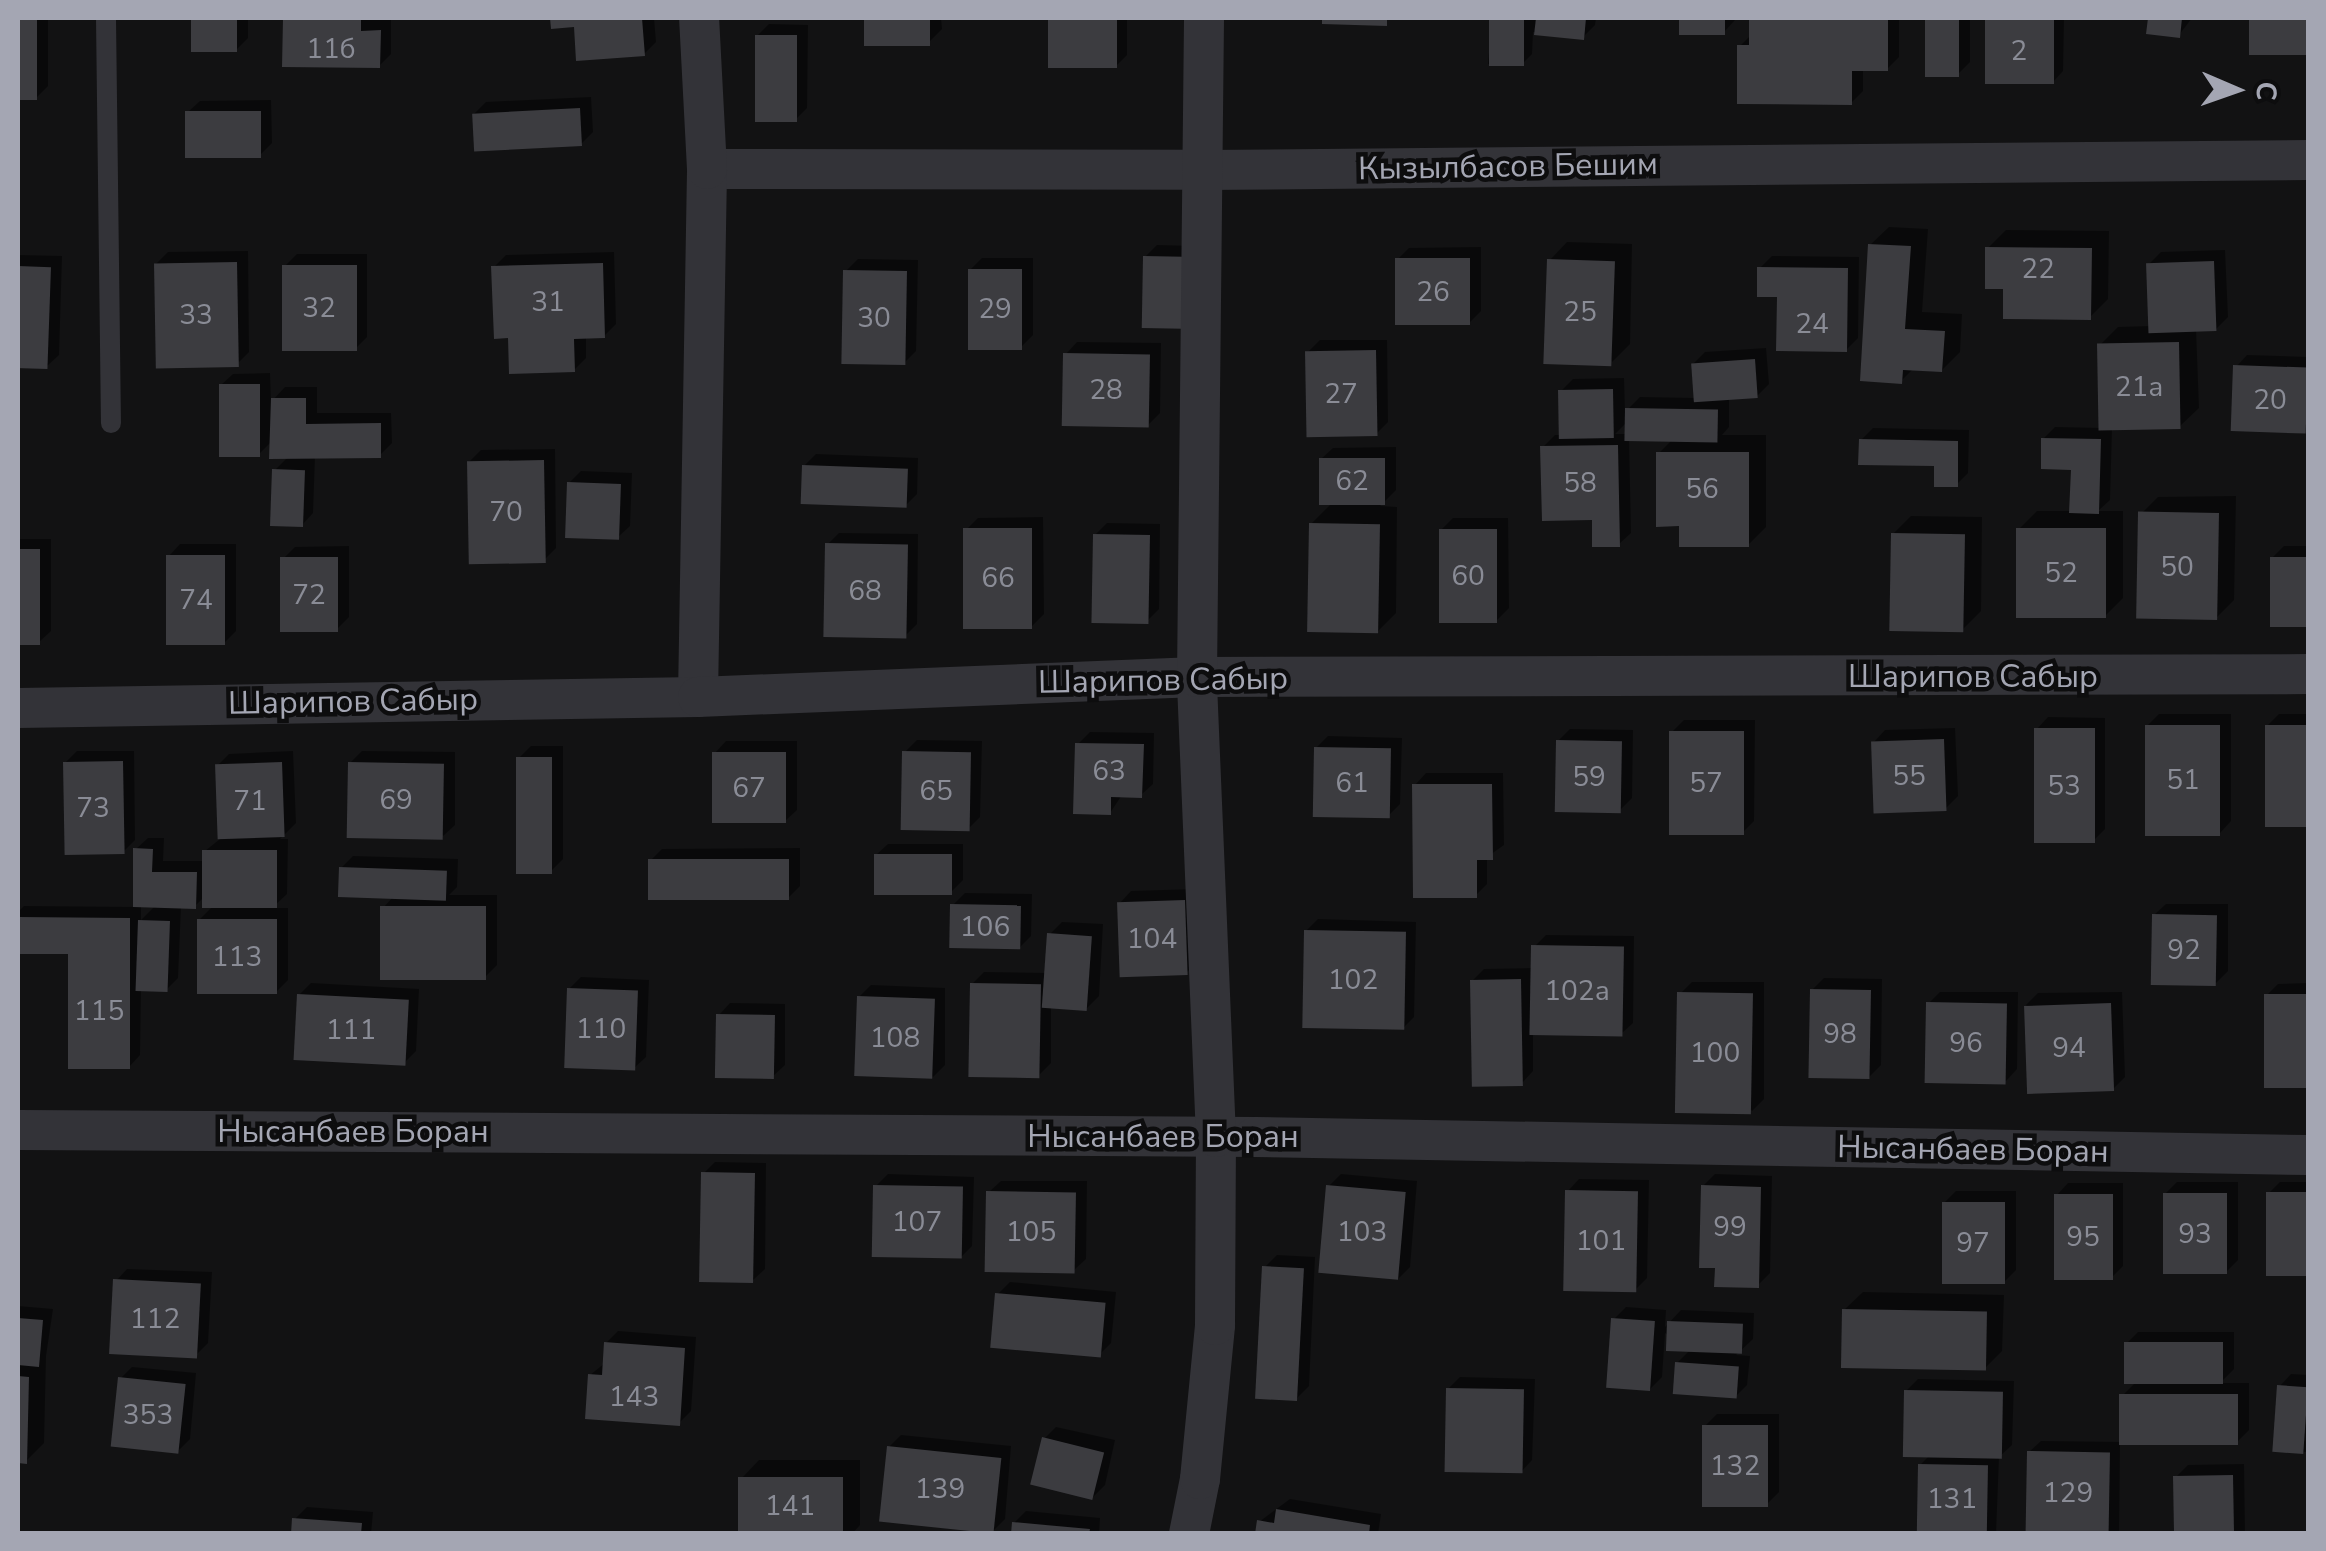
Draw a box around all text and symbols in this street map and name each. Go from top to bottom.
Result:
house number: 11б [306,32,356,66]
house number: 2 [2011,34,2027,68]
north arrow [2186,40,2286,140]
text: С [2247,81,2285,101]
street label: Кызылбасов Бешим [1358,145,1658,189]
house number: 22 [2021,252,2055,286]
house number: 26 [1416,275,1450,309]
house number: 31 [531,285,565,319]
house number: 32 [302,291,336,325]
house number: 29 [978,292,1012,326]
house number: 25 [1563,295,1597,329]
house number: 33 [179,298,213,332]
house number: 30 [857,301,891,335]
house number: 24 [1795,307,1829,341]
house number: 21а [2115,370,2163,404]
house number: 28 [1089,373,1123,407]
house number: 27 [1324,377,1358,411]
house number: 20 [2253,383,2287,417]
house number: 62 [1335,464,1369,498]
house number: 58 [1563,466,1597,500]
house number: 56 [1685,472,1719,506]
house number: 70 [489,495,523,529]
house number: 50 [2160,550,2194,584]
house number: 52 [2044,556,2078,590]
house number: 60 [1451,559,1485,593]
house number: 66 [981,561,1015,595]
house number: 68 [848,574,882,608]
house number: 72 [292,578,326,612]
house number: 74 [179,583,213,617]
street label: Шарипов Сабыр [1848,658,2098,696]
street label: Шарипов Сабыр [1038,660,1288,702]
street label: Шарипов Сабыр [228,681,478,723]
house number: 63 [1092,754,1126,788]
house number: 55 [1892,759,1926,793]
house number: 59 [1572,760,1606,794]
house number: 51 [2166,763,2200,797]
house number: 61 [1335,766,1369,800]
house number: 57 [1689,766,1723,800]
house number: 53 [2047,769,2081,803]
house number: 67 [732,771,766,805]
house number: 65 [919,774,953,808]
house number: 69 [379,783,413,817]
house number: 71 [233,784,267,818]
house number: 73 [76,791,110,825]
house number: 106 [960,910,1010,944]
house number: 104 [1127,922,1177,956]
house number: 92 [2167,933,2201,967]
house number: 113 [212,940,262,974]
house number: 102 [1328,963,1378,997]
house number: 102а [1544,974,1610,1008]
house number: 115 [74,994,124,1028]
house number: 110 [576,1012,626,1046]
house number: 111 [326,1013,376,1047]
house number: 98 [1823,1017,1857,1051]
house number: 108 [870,1021,920,1055]
house number: 96 [1949,1026,1983,1060]
house number: 94 [2052,1031,2086,1065]
house number: 100 [1690,1036,1740,1070]
street label: Нысанбаев Боран [217,1113,489,1151]
street label: Нысанбаев Боран [1027,1118,1299,1156]
street label: Нысанбаев Боран [1837,1128,2109,1172]
house number: 107 [892,1205,942,1239]
house number: 99 [1713,1210,1747,1244]
house number: 105 [1006,1215,1056,1249]
house number: 103 [1337,1215,1387,1249]
house number: 93 [2178,1217,2212,1251]
house number: 95 [2066,1220,2100,1254]
house number: 101 [1576,1224,1626,1258]
house number: 97 [1956,1226,1990,1260]
house number: 112 [130,1302,180,1336]
house number: 143 [609,1380,659,1414]
house number: 353 [123,1398,173,1432]
house number: 132 [1710,1449,1760,1483]
house number: 139 [915,1472,965,1506]
house number: 129 [2043,1476,2093,1510]
house number: 131 [1927,1482,1977,1516]
house number: 141 [765,1489,815,1523]

